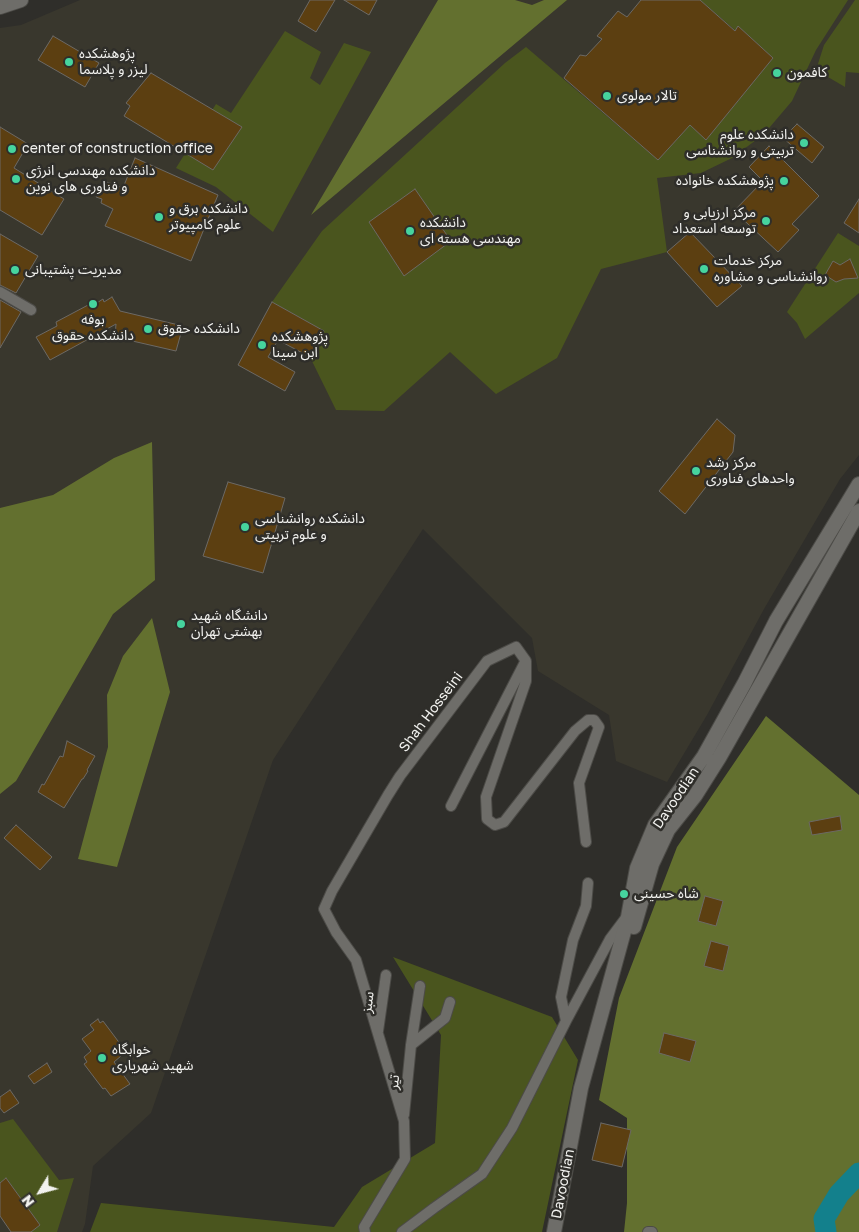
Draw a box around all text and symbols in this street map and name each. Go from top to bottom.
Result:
place label: پژوهشکده لیزر و پلاسما [79,46,148,78]
marker: پژوهشکده لیزر و پلاسما [63,56,75,68]
place label: کافمون [787,65,827,81]
marker: کافمون [771,67,783,79]
place label: تالار مولوی [617,88,677,104]
marker: تالار مولوی [601,90,613,102]
place label: دانشکده علوم تربیتی و روانشناسی [686,127,794,160]
marker: دانشکده علوم تربیتی و روانشناسی [798,137,810,149]
place label: center of construction office [22,141,213,157]
marker: center of construction office [6,143,18,155]
place label: دانشکده مهندسی انرژی و فناوری های نوین [26,163,155,196]
marker: دانشکده مهندسی انرژی و فناوری های نوین [10,173,22,185]
place label: پژوهشکده خانواده [676,173,774,189]
marker: پژوهشکده خانواده [778,175,790,187]
place label: دانشکده برق و علوم کامپیوتر [169,201,248,233]
place label: مرکز ارزیابی و توسعه استعداد [672,205,756,238]
marker: دانشکده برق و علوم کامپیوتر [153,211,165,223]
place label: دانشکده مهندسی هسته ای [420,215,521,248]
marker: مرکز ارزیابی و توسعه استعداد [760,215,772,227]
marker: دانشکده مهندسی هسته ای [404,225,416,237]
place label: مرکز خدمات روانشناسی و مشاوره [714,253,828,286]
place label: مدیریت پشتیبانی [25,262,122,278]
marker: مرکز خدمات روانشناسی و مشاوره [698,263,710,275]
marker: مدیریت پشتیبانی [9,264,21,276]
marker: بوفه دانشکده حقوق [87,298,99,310]
place label: بوفه دانشکده حقوق [52,312,134,344]
place label: دانشکده حقوق [158,321,240,337]
marker: دانشکده حقوق [142,323,154,335]
place label: پژوهشکده ابن سینا [272,329,328,362]
marker: پژوهشکده ابن سینا [256,339,268,351]
place label: مرکز رشد واحدهای فناوری [706,455,795,488]
marker: مرکز رشد واحدهای فناوری [690,465,702,477]
place label: دانشکده روانشناسی و علوم تربیتی [255,511,365,544]
marker: دانشکده روانشناسی و علوم تربیتی [239,521,251,533]
place label: دانشگاه شهید بهشتی تهران [191,608,268,640]
marker: دانشگاه شهید بهشتی تهران [175,618,187,630]
street label: Shah Hosseini [395,669,467,755]
street label: Davoodian [649,764,703,832]
place label: شاه حسینی [634,886,699,902]
marker: شاه حسینی [618,888,630,900]
street label: سبز [358,990,378,1014]
place label: خوابگاه شهید شهریاری [112,1042,193,1074]
marker: خوابگاه شهید شهریاری [96,1052,108,1064]
street label: تیر [385,1074,403,1090]
street label: Davoodian [548,1148,578,1220]
north arrow [15,1167,65,1217]
text: N [18,1192,38,1211]

